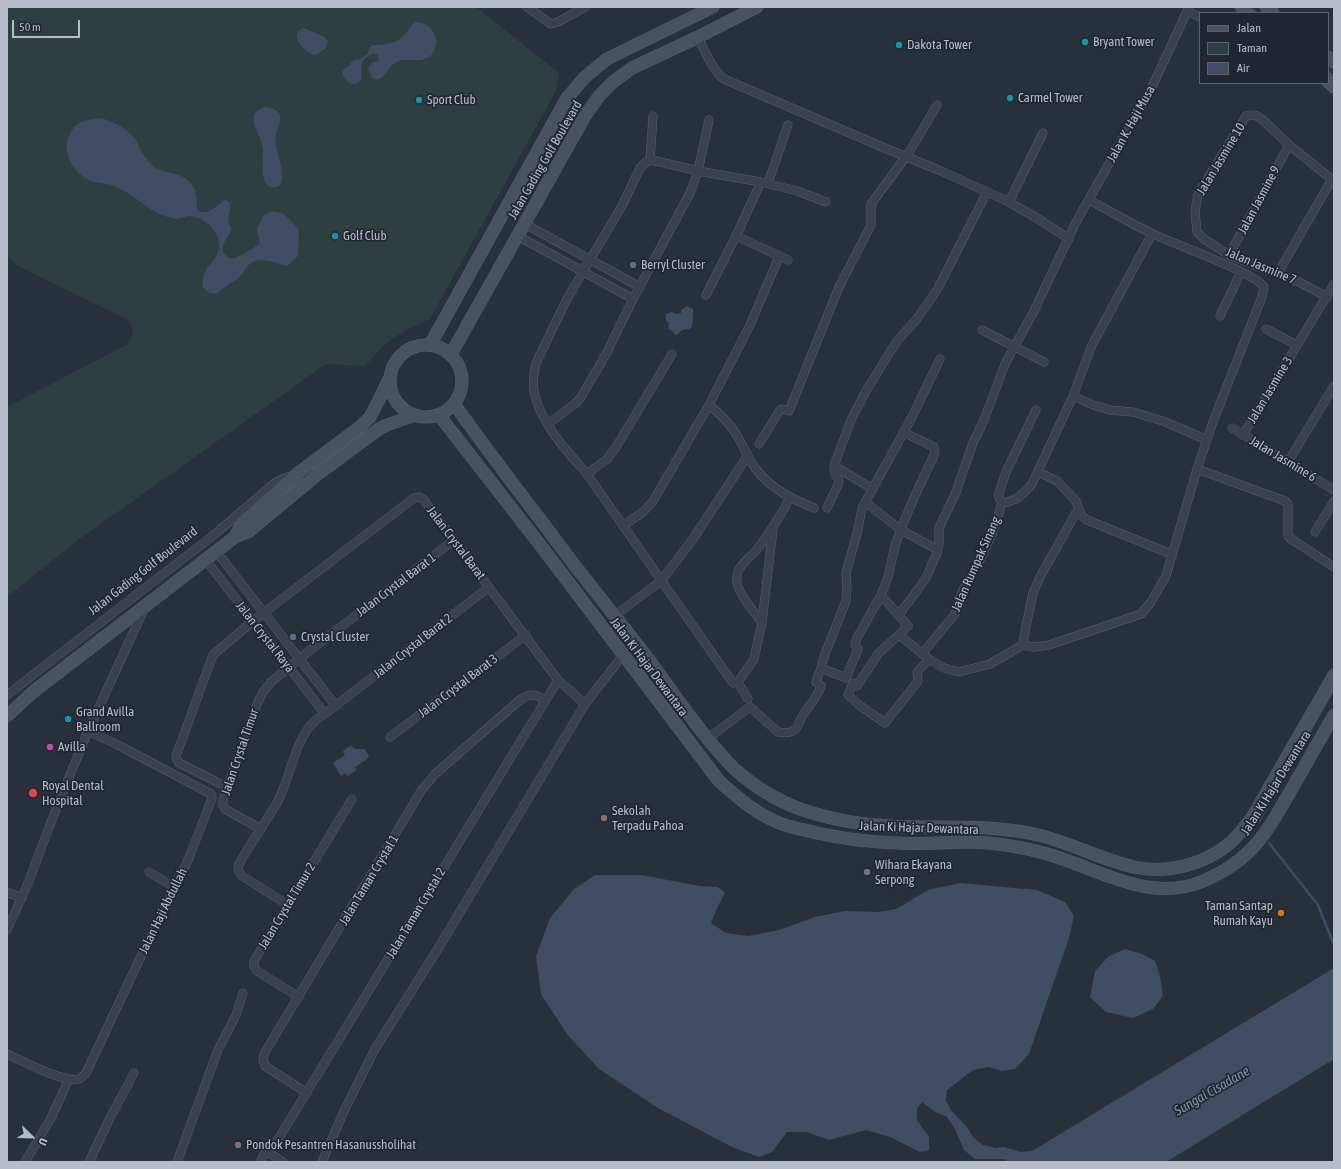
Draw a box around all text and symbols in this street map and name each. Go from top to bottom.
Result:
scale bar [14,12,82,38]
legend [1199,12,1329,84]
text: 50 m [19,20,41,34]
text: Jalan [1237,21,1261,35]
place label: Bryant Tower [1093,34,1154,50]
place label: Dakota Tower [907,37,972,53]
marker: Bryant Tower [1080,37,1090,47]
marker: Dakota Tower [894,40,904,50]
text: Taman [1237,41,1267,55]
text: Air [1237,61,1249,75]
street label: Jalan K. Haji Musa [1104,83,1158,165]
place label: Carmel Tower [1018,90,1082,106]
place label: Sport Club [427,92,476,108]
marker: Carmel Tower [1005,93,1015,103]
marker: Sport Club [414,95,424,105]
street label: Jalan Gading Golf Boulevard [505,98,585,222]
street label: Jalan Jasmine 10 [1193,120,1249,198]
street label: Jalan Jasmine 9 [1235,163,1283,237]
place label: Golf Club [343,228,387,244]
marker: Golf Club [330,231,340,241]
street label: Jalan Jasmine 7 [1223,244,1299,288]
place label: Berryl Cluster [641,257,705,273]
marker: Berryl Cluster [628,260,638,270]
street label: Jalan Jasmine 3 [1244,354,1296,426]
street label: Jalan Jasmine 6 [1247,433,1319,485]
street label: Jalan Crystal Barat [423,503,489,583]
street label: Jalan Rumpak Sinang [948,514,1004,614]
street label: Jalan Gading Golf Boulevard [85,524,201,618]
street label: Jalan Crystal Barat 1 [353,550,439,620]
street label: Jalan Crystal Raya [232,598,298,676]
street label: Jalan Crystal Barat 2 [370,610,456,682]
street label: Jalan Ki Hajar Dewantara [607,615,691,719]
place label: Crystal Cluster [301,629,369,645]
marker: Crystal Cluster [288,632,298,642]
street label: Jalan Crystal Barat 3 [415,651,501,721]
place label: Grand Avilla Ballroom [76,704,134,735]
street label: Jalan Crystal Timur [218,707,262,797]
marker: Grand Avilla Ballroom [63,714,73,724]
street label: Jalan Ki Hajar Dewantara [1238,728,1314,838]
place label: Avilla [58,739,86,755]
marker: Avilla [45,742,55,752]
place label: Royal Dental Hospital [42,778,104,809]
marker: Royal Dental Hospital [27,787,39,799]
place label: Sekolah Terpadu Pahoa [612,803,684,834]
marker: Sekolah Terpadu Pahoa [599,813,609,823]
street label: Jalan Ki Hajar Dewantara [859,818,979,838]
street label: Jalan Taman Crystal 1 [336,832,402,928]
place label: Wihara Ekayana Serpong [875,857,952,888]
street label: Jalan Crystal Timur 2 [255,860,319,952]
street label: Jalan Taman Crystal 2 [383,865,449,961]
street label: Jalan Haji Abdullah [136,866,190,956]
marker: Wihara Ekayana Serpong [862,867,872,877]
place label: Taman Santap Rumah Kayu [1205,898,1273,929]
marker: Taman Santap Rumah Kayu [1276,908,1286,918]
water label: Sungai Cisadane [1171,1063,1253,1119]
north arrow [12,1117,52,1157]
text: U [36,1136,50,1147]
place label: Pondok Pesantren Hasanussholihat [246,1137,416,1153]
marker: Pondok Pesantren Hasanussholihat [233,1140,243,1150]

